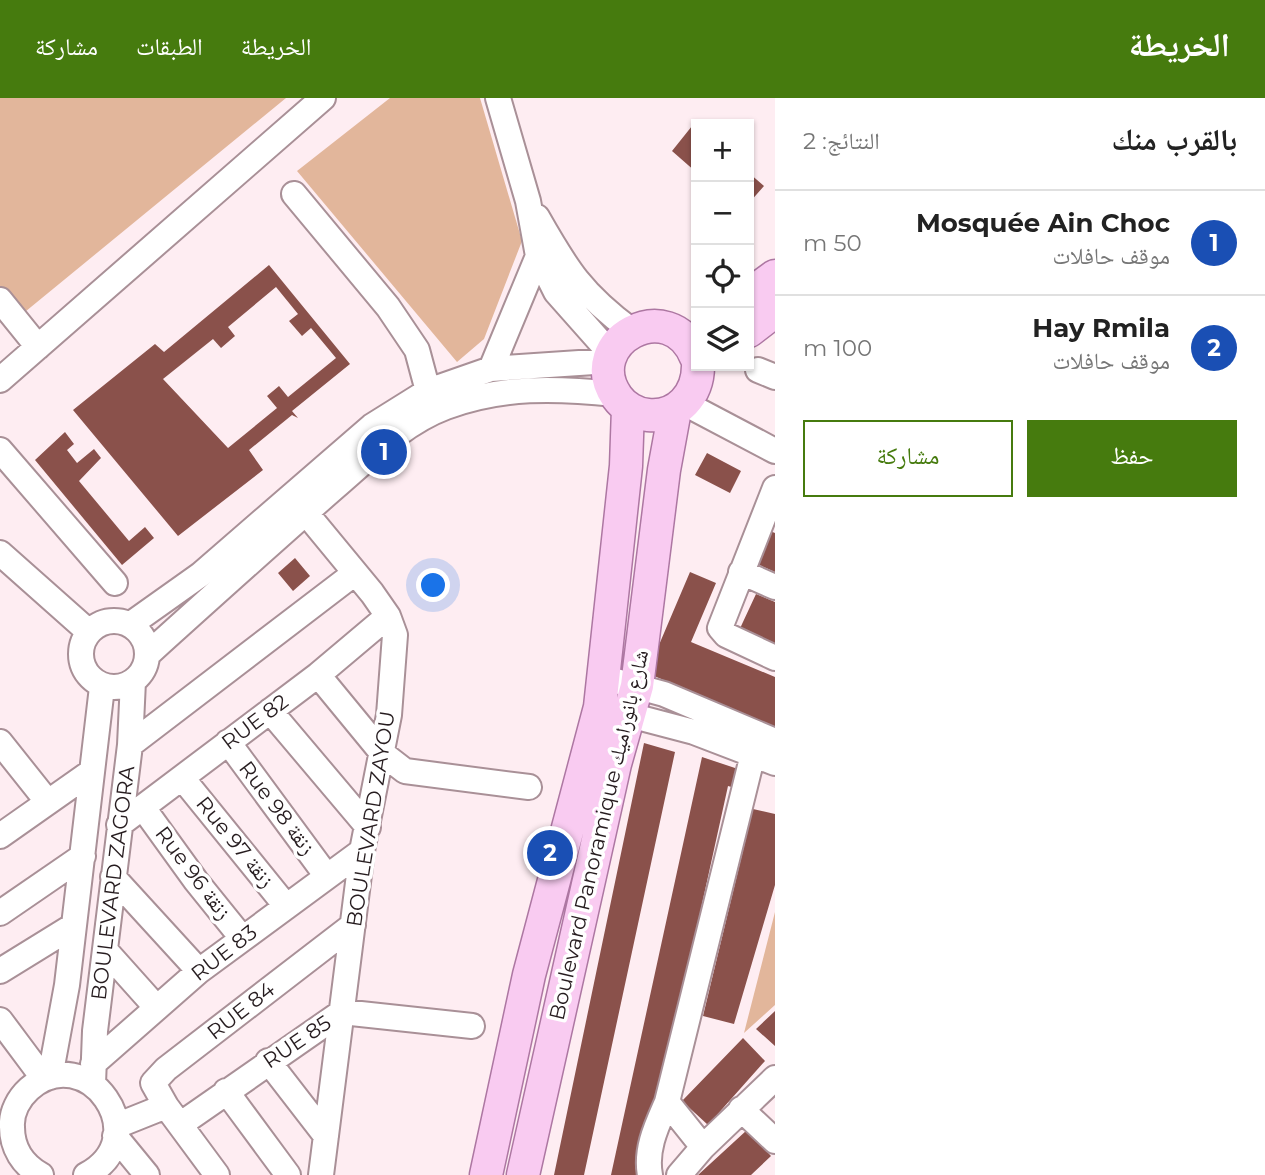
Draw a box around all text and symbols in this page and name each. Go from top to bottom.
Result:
text: الخريطة [1129,24,1230,64]
text: مشاركة [35,32,98,61]
text: الطبقات [136,32,203,61]
text: الخريطة [241,32,311,61]
map controls [691,119,754,371]
button: + [691,119,754,182]
text: بالقرب منك [1111,121,1237,158]
text: النتائج: 2 [803,127,880,155]
button: − [691,182,754,245]
text: Mosquée Ain Choc [916,207,1170,239]
text: 50 m [803,229,862,257]
text: 1 [1209,229,1219,257]
text: موقف حافلات [1052,242,1170,270]
button: locate [691,245,754,308]
button: layers [691,308,754,371]
text: Hay Rmila [1032,312,1170,344]
text: 100 m [803,334,872,362]
text: 2 [1207,334,1221,362]
text: موقف حافلات [1052,347,1170,375]
button: مشاركة [803,420,1013,497]
button: حفظ [1027,420,1237,497]
pin: 1 [361,426,407,478]
your location [416,568,450,602]
street label: Boulevard Panoramique شارع بانوراميك [544,647,654,1023]
street label: RUE 82 [217,689,293,755]
street label: BOULEVARD ZAYOU [341,709,400,929]
street label: Rue 98 زنقة [234,756,321,859]
street label: BOULEVARD ZAGORA [86,763,139,1002]
street label: Rue 97 زنقة [191,791,280,892]
street label: Rue 96 زنقة [150,821,237,924]
pin: 2 [527,827,573,879]
street label: RUE 83 [186,919,262,986]
street label: RUE 84 [202,976,279,1045]
street label: RUE 85 [258,1010,336,1073]

